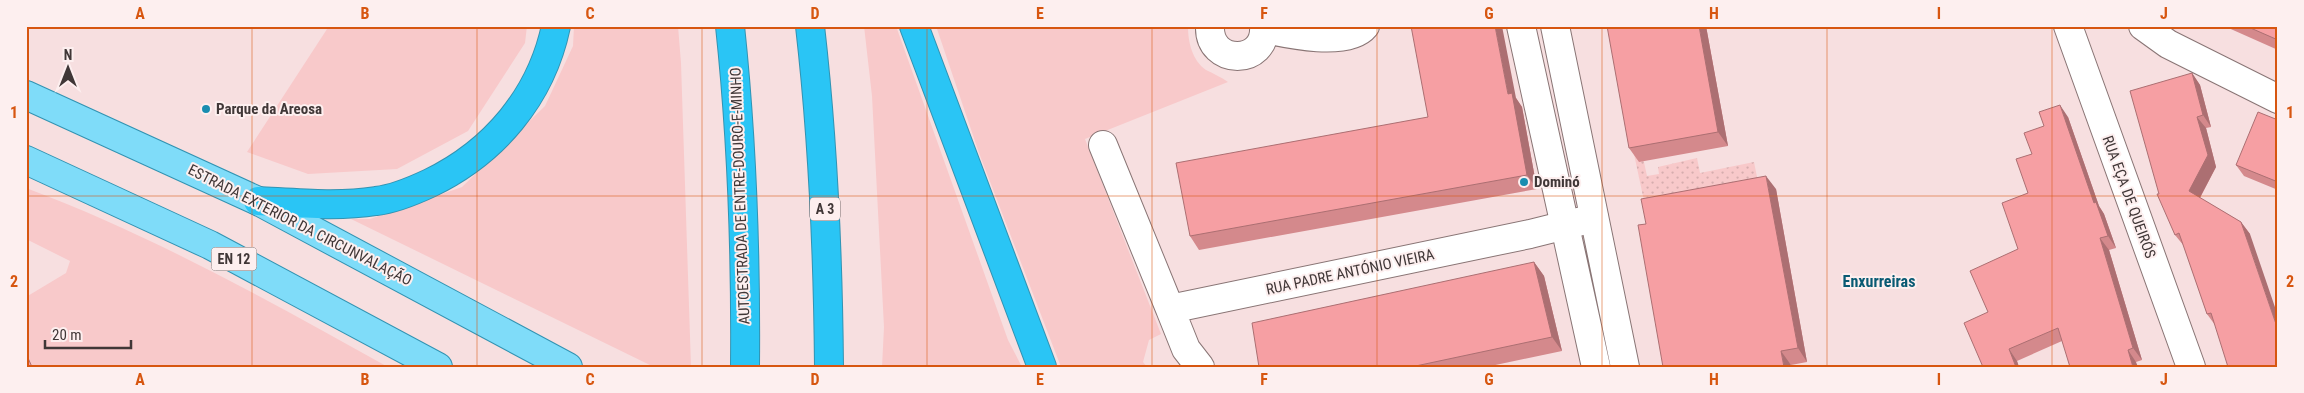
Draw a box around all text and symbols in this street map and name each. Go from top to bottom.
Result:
text: A [135,4,145,23]
text: B [361,4,370,23]
text: C [585,4,595,23]
text: D [810,4,820,23]
text: E [1036,4,1044,23]
text: F [1260,4,1268,23]
text: G [1484,4,1494,23]
text: H [1709,4,1719,23]
text: I [1937,4,1941,23]
text: J [2160,4,2168,23]
north arrow [42,42,92,92]
text: N [64,47,72,63]
street label: AUTOESTRADA DE ENTRE-DOURO-E-MINHO [727,67,753,325]
place label: Parque da Areosa [216,100,322,118]
text: 1 [10,103,18,122]
marker: Parque da Areosa [200,103,212,115]
text: 1 [2286,103,2294,122]
street label: RUA EÇA DE QUEIRÓS [2098,133,2160,261]
street label: ESTRADA EXTERIOR DA CIRCUNVALAÇÃO [185,161,415,289]
place label: Dominó [1534,173,1580,191]
marker: Dominó [1518,176,1530,188]
road number: A 3 [810,198,840,220]
street label: RUA PADRE ANTÓNIO VIEIRA [1264,245,1436,299]
road number: EN 12 [212,248,256,270]
text: 2 [10,272,18,291]
district label: Enxurreiras [1843,272,1915,291]
text: 2 [2286,272,2294,291]
scale bar [45,318,131,350]
text: 20 m [52,326,82,344]
text: A [135,370,145,389]
text: B [361,370,370,389]
text: C [585,370,595,389]
text: D [810,370,820,389]
text: E [1036,370,1044,389]
text: F [1260,370,1268,389]
text: G [1484,370,1494,389]
text: H [1709,370,1719,389]
text: I [1937,370,1941,389]
text: J [2160,370,2168,389]

